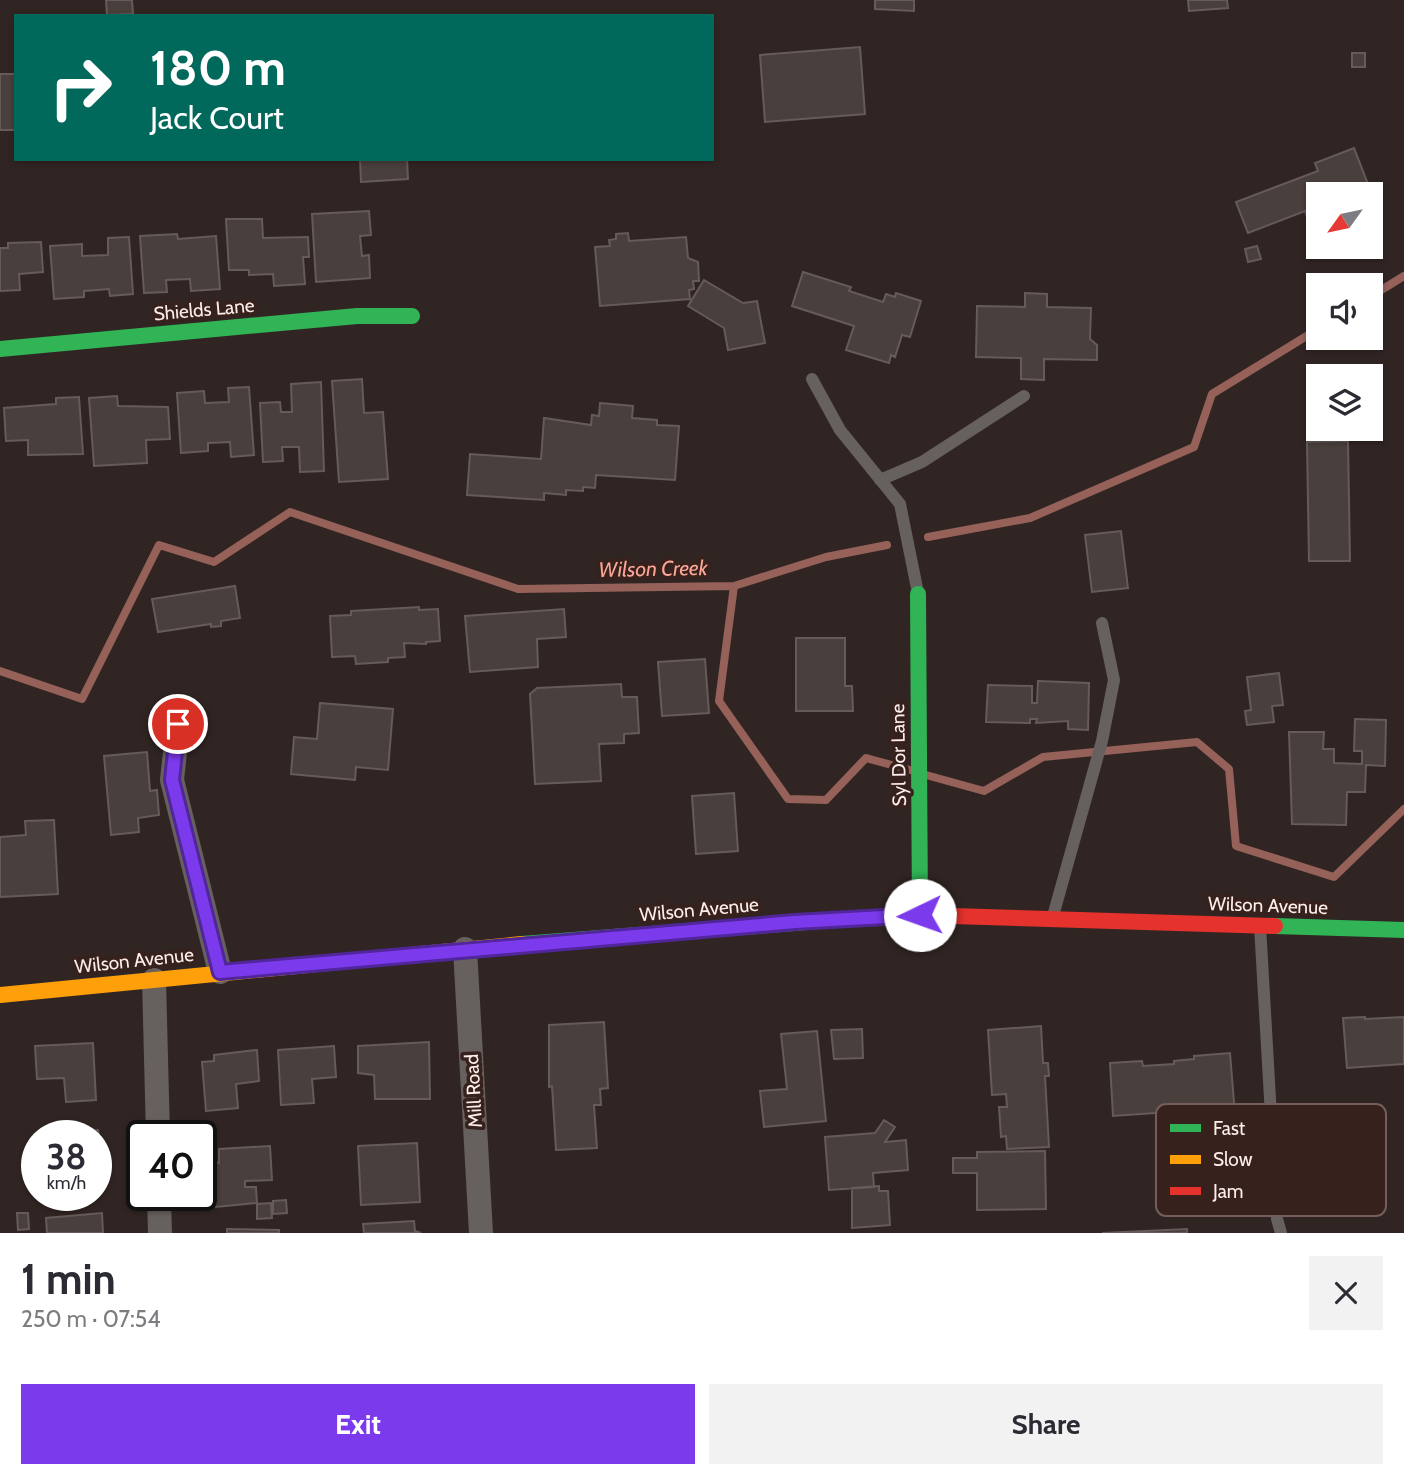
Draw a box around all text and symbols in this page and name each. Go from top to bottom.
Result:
text: 180 m [150,38,286,97]
icon: right [35,42,126,133]
text: Jack Court [150,98,284,137]
north arrow [1306,182,1382,259]
map controls [1306,182,1383,441]
button: sound [1306,273,1383,350]
street label: Shields Lane [153,294,256,325]
button: layers [1306,364,1383,441]
water label: Wilson Creek [598,555,709,582]
pin [148,694,208,754]
street label: Syl Dor Lane [886,703,911,806]
icon: arrive [159,705,197,743]
position arrow [883,878,957,952]
street label: Wilson Avenue [1208,892,1329,919]
street label: Wilson Avenue [638,893,760,926]
street label: Wilson Avenue [73,943,195,978]
street label: Mill Road [460,1054,487,1128]
legend [1156,1104,1386,1216]
text: Fast [1213,1117,1246,1140]
speed limit sign: 40 [126,1120,217,1211]
text: 38 [46,1135,87,1178]
text: Slow [1213,1148,1253,1171]
text: km/h [47,1172,86,1194]
text: Jam [1212,1180,1243,1203]
text: 1 min [21,1253,116,1305]
button: close [1309,1256,1383,1330]
text: 250 m · 07:54 [21,1305,161,1333]
button: Exit [21,1384,695,1464]
button: Share [709,1384,1383,1464]

